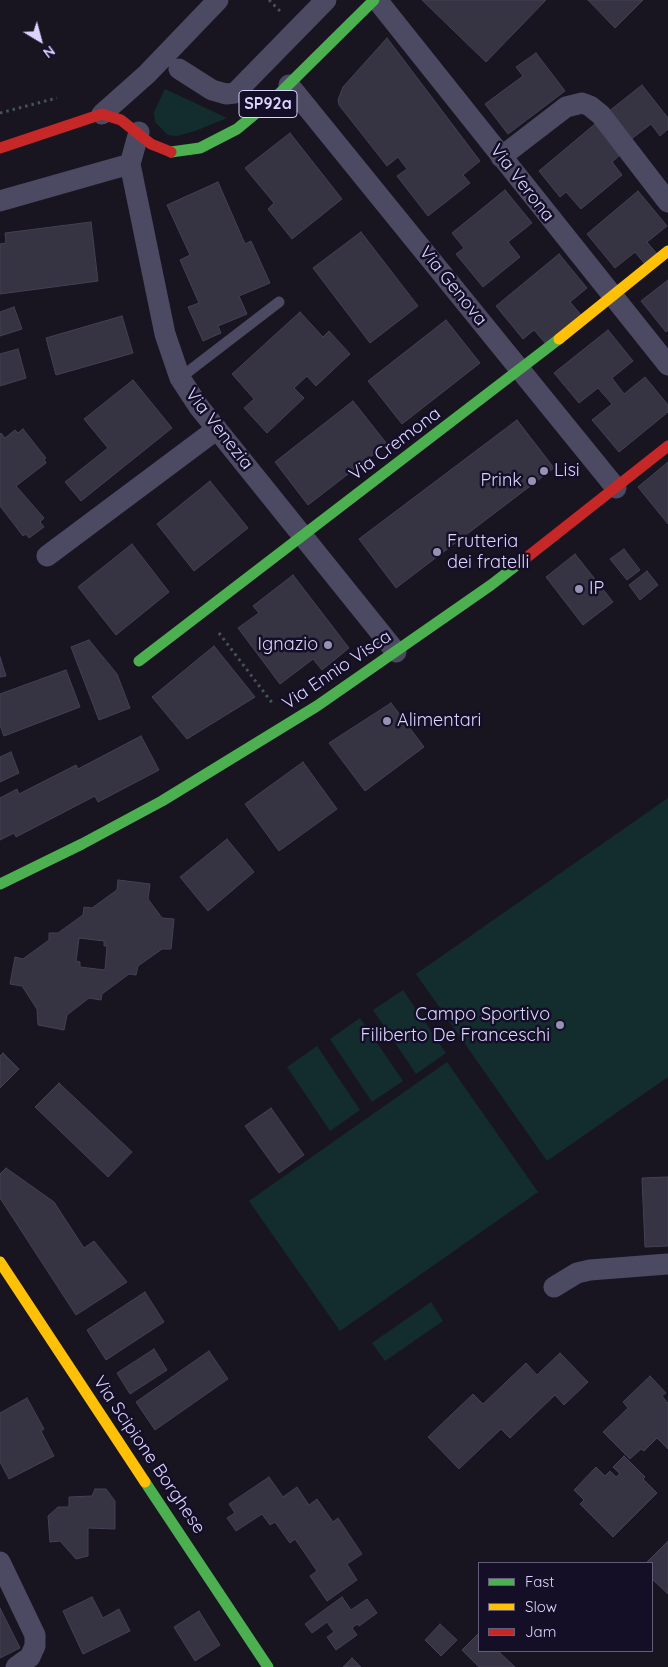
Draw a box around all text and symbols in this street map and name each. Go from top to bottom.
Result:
north arrow [15,15,65,65]
text: N [40,42,59,62]
road number: SP92a [239,90,297,118]
street label: Via Verona [485,140,559,226]
street label: Via Genova [414,242,492,330]
street label: Via Venezia [181,384,257,474]
street label: Via Cremona [345,403,445,485]
place label: Lisi [554,460,580,482]
marker: Lisi [538,465,550,477]
place label: Prink [480,470,522,492]
marker: Prink [526,475,538,487]
place label: Frutteria dei fratelli [447,531,529,574]
marker: Frutteria dei fratelli [431,546,443,558]
place label: IP [589,578,604,600]
marker: IP [573,583,585,595]
street label: Via Ennio Visca [278,626,396,714]
place label: Ignazio [258,634,318,656]
marker: Ignazio [322,639,334,651]
place label: Alimentari [397,710,481,732]
marker: Alimentari [381,715,393,727]
place label: Campo Sportivo Filiberto De Franceschi [361,1004,550,1046]
marker: Campo Sportivo Filiberto De Franceschi [554,1019,566,1031]
street label: Via Scipione Borghese [88,1372,210,1538]
legend [478,1562,653,1652]
text: Fast [525,1572,554,1591]
text: Slow [525,1597,557,1616]
text: Jam [525,1622,556,1641]

